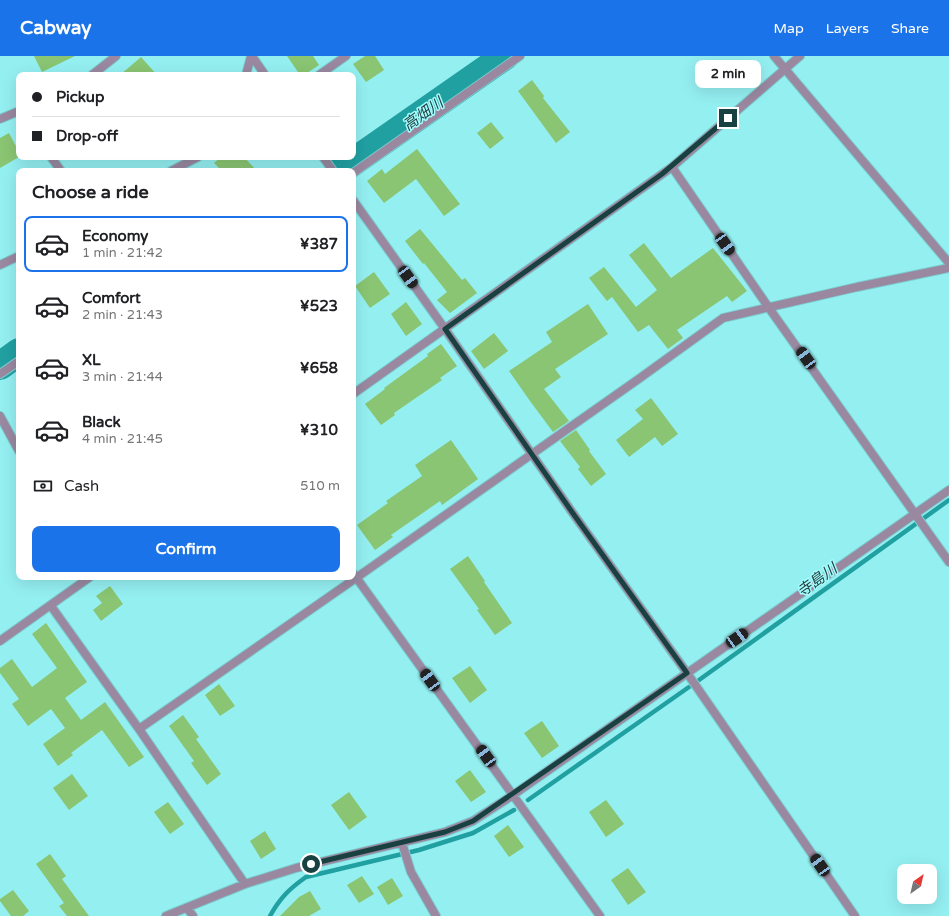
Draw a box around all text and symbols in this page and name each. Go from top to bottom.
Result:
text: Cabway [20,17,91,39]
text: Map [774,20,804,37]
text: Layers [826,20,869,37]
text: Share [891,20,929,37]
callout: 2 min [695,60,761,88]
text: 2 min [711,66,745,82]
text: Pickup [56,88,104,106]
water label: 高畑川 [399,93,448,134]
route end [719,109,737,127]
text: Drop-off [56,127,118,145]
text: Choose a ride [32,181,149,203]
icon: car [34,226,70,262]
text: Economy [82,227,148,245]
car [713,231,737,257]
text: ¥387 [300,235,338,253]
text: 1 min · 21:42 [82,245,163,261]
car [396,264,420,290]
icon: car [34,288,70,324]
text: Comfort [82,289,141,307]
text: ¥523 [300,297,338,315]
text: 2 min · 21:43 [82,307,163,323]
car [794,345,818,371]
icon: car [34,350,70,386]
text: XL [82,351,101,369]
text: ¥658 [300,359,338,377]
text: 3 min · 21:44 [82,369,163,385]
icon: car [34,412,70,448]
text: Black [82,413,121,431]
text: ¥310 [300,421,338,439]
text: 4 min · 21:45 [82,431,163,447]
icon: cash [32,475,54,497]
text: Cash [64,477,99,495]
text: 510 m [300,478,340,494]
button: Confirm [32,526,340,572]
water label: 寺島川 [794,558,842,601]
car [724,626,750,650]
car [418,667,442,693]
car [474,743,498,769]
car [808,852,832,878]
route start [302,855,320,873]
north arrow [897,864,937,904]
map controls [897,864,937,904]

